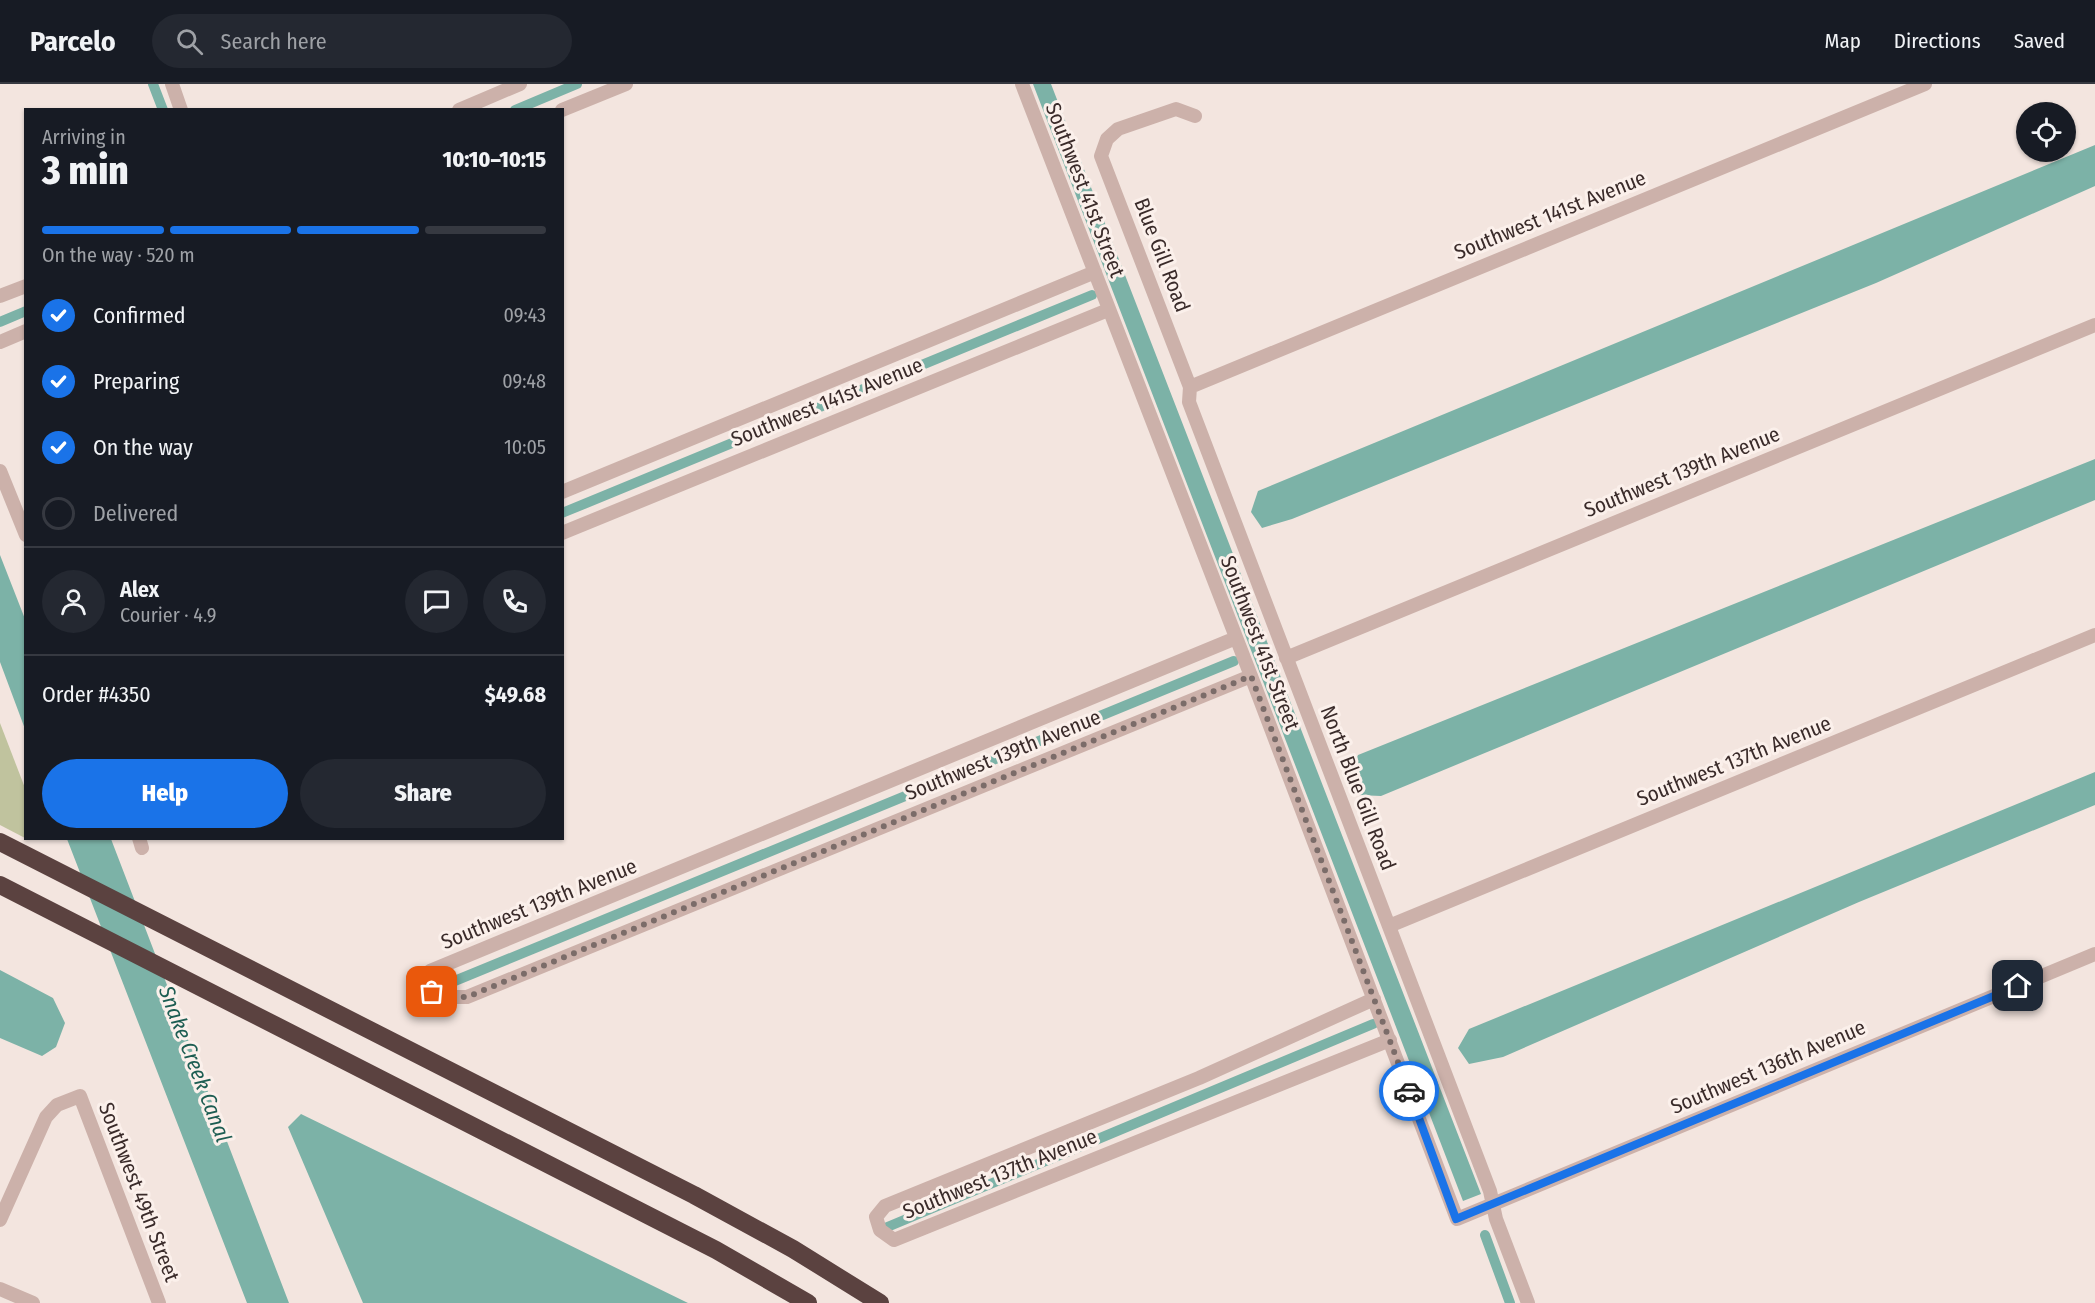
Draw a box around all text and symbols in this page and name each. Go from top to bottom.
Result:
search box [152,14,572,68]
text: Parcelo [30,25,116,58]
icon: search [173,25,206,58]
text: Search here [221,28,327,55]
text: Map [1824,28,1861,54]
text: Directions [1894,28,1981,54]
text: Saved [2014,28,2065,54]
street label: Southwest 41st Street [1040,99,1130,281]
map controls [2016,102,2076,162]
button: locate [2016,102,2076,162]
text: Arriving in [42,125,126,149]
text: 10:10–10:15 [443,146,546,173]
text: 3 min [42,148,129,194]
street label: Southwest 141st Avenue [1450,165,1650,265]
street label: Blue Gill Road [1128,194,1196,316]
text: On the way · 520 m [42,243,195,267]
icon: check [42,299,75,332]
text: Confirmed [93,302,186,329]
text: 09:43 [503,303,546,327]
street label: Southwest 141st Avenue [727,352,927,452]
icon: check [42,365,75,398]
text: Preparing [93,368,179,395]
text: 09:48 [502,369,546,393]
street label: Southwest 139th Avenue [1580,421,1784,523]
icon: check [42,431,75,464]
text: On the way [93,434,193,461]
text: 10:05 [504,435,546,459]
text: Delivered [93,500,178,527]
street label: Southwest 41st Street [1215,552,1305,734]
button: person [42,570,105,633]
button: chat [405,570,468,633]
button: phone [483,570,546,633]
text: Alex [120,576,159,603]
text: Courier · 4.9 [120,603,216,627]
text: Order #4350 [42,681,151,708]
text: $49.68 [485,681,546,708]
street label: North Blue Gill Road [1315,702,1401,874]
street label: Southwest 139th Avenue [901,704,1105,806]
street label: Southwest 137th Avenue [1633,710,1835,812]
button: Help [42,759,288,828]
button: Share [300,759,546,828]
street label: Southwest 139th Avenue [437,853,641,955]
pin [1992,960,2043,1011]
pin [406,966,457,1017]
icon: home [2001,969,2034,1002]
icon: bag [415,975,448,1008]
water label: Snake Creek Canal [152,981,237,1146]
street label: Southwest 136th Avenue [1667,1014,1869,1120]
courier [1379,1061,1439,1121]
icon: car [1393,1075,1426,1108]
street label: Southwest 49th Street [93,1099,185,1285]
street label: Southwest 137th Avenue [899,1123,1101,1225]

